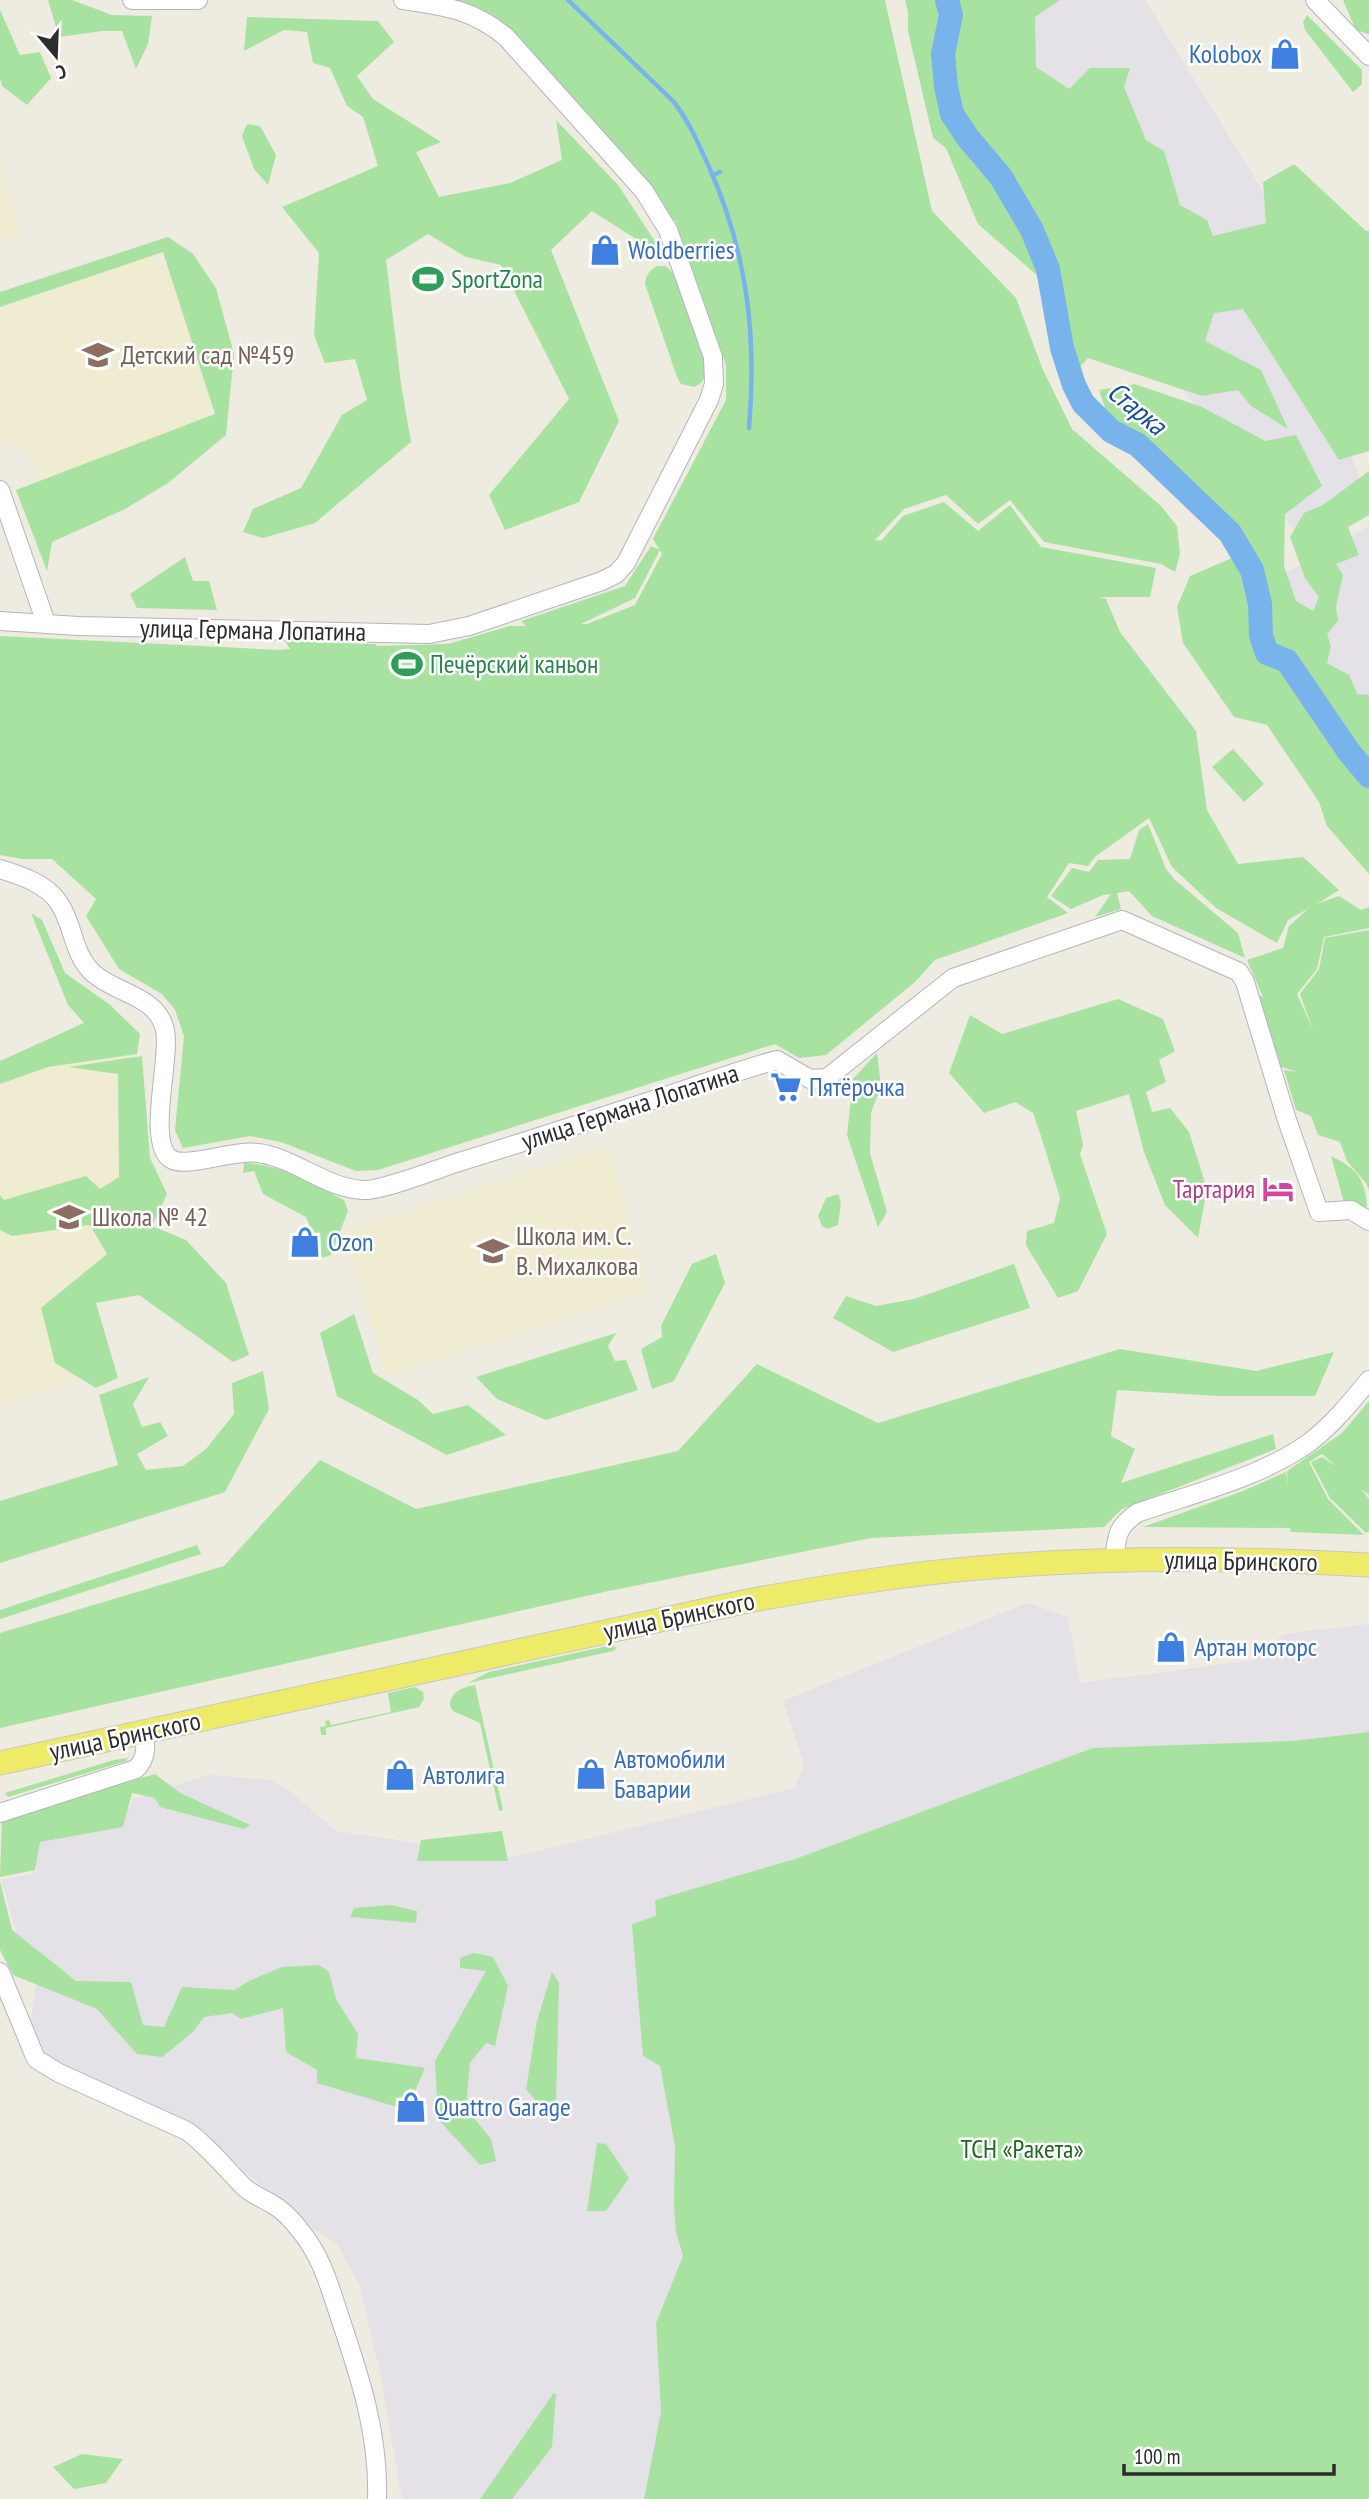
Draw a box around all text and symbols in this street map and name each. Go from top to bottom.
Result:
north arrow [21,21,91,91]
place label: Kolobox [1189,37,1262,70]
shop icon: Kolobox [1268,37,1302,71]
text: С [53,59,70,85]
shop icon: Woldberries [588,233,622,267]
place label: Woldberries [628,233,735,266]
sports icon: SportZona [411,262,445,296]
place label: SportZona [451,262,543,295]
school or university icon: Детский сад №459 [81,338,115,372]
place label: Детский сад №459 [121,338,294,371]
water label: Старка [1100,373,1176,444]
street label: улица Германа Лопатина [140,611,366,648]
sports icon: Печёрский каньон [390,647,424,681]
place label: Печёрский каньон [430,647,598,680]
street label: улица Германа Лопатина [517,1056,743,1157]
supermarket icon: Пятёрочка [769,1070,803,1104]
place label: Пятёрочка [809,1070,905,1103]
place label: Тартария [1173,1172,1255,1205]
hotel icon: Тартария [1261,1172,1295,1206]
school or university icon: Школа № 42 [52,1200,86,1234]
place label: Школа № 42 [92,1200,208,1233]
place label: Школа им. С. В. Михалкова [516,1219,638,1282]
shop icon: Ozon [288,1225,322,1259]
place label: Ozon [328,1225,374,1258]
school or university icon: Школа им. С. В. Михалкова [476,1234,510,1268]
street label: улица Бринского [1164,1543,1318,1578]
street label: улица Бринского [600,1583,757,1648]
shop icon: Артан моторс [1154,1630,1188,1664]
place label: Артан моторс [1194,1630,1317,1663]
street label: улица Бринского [46,1703,203,1768]
place label: Автомобили Баварии [614,1742,725,1805]
shop icon: Автомобили Баварии [574,1757,608,1791]
shop icon: Автолига [383,1758,417,1792]
place label: Автолига [423,1758,505,1791]
shop icon: Quattro Garage [394,2090,428,2124]
place label: Quattro Garage [434,2090,571,2123]
park label: ТСН «Ракета» [961,2132,1083,2165]
scale bar [1124,2432,1334,2476]
text: 100 m [1134,2443,1180,2470]

